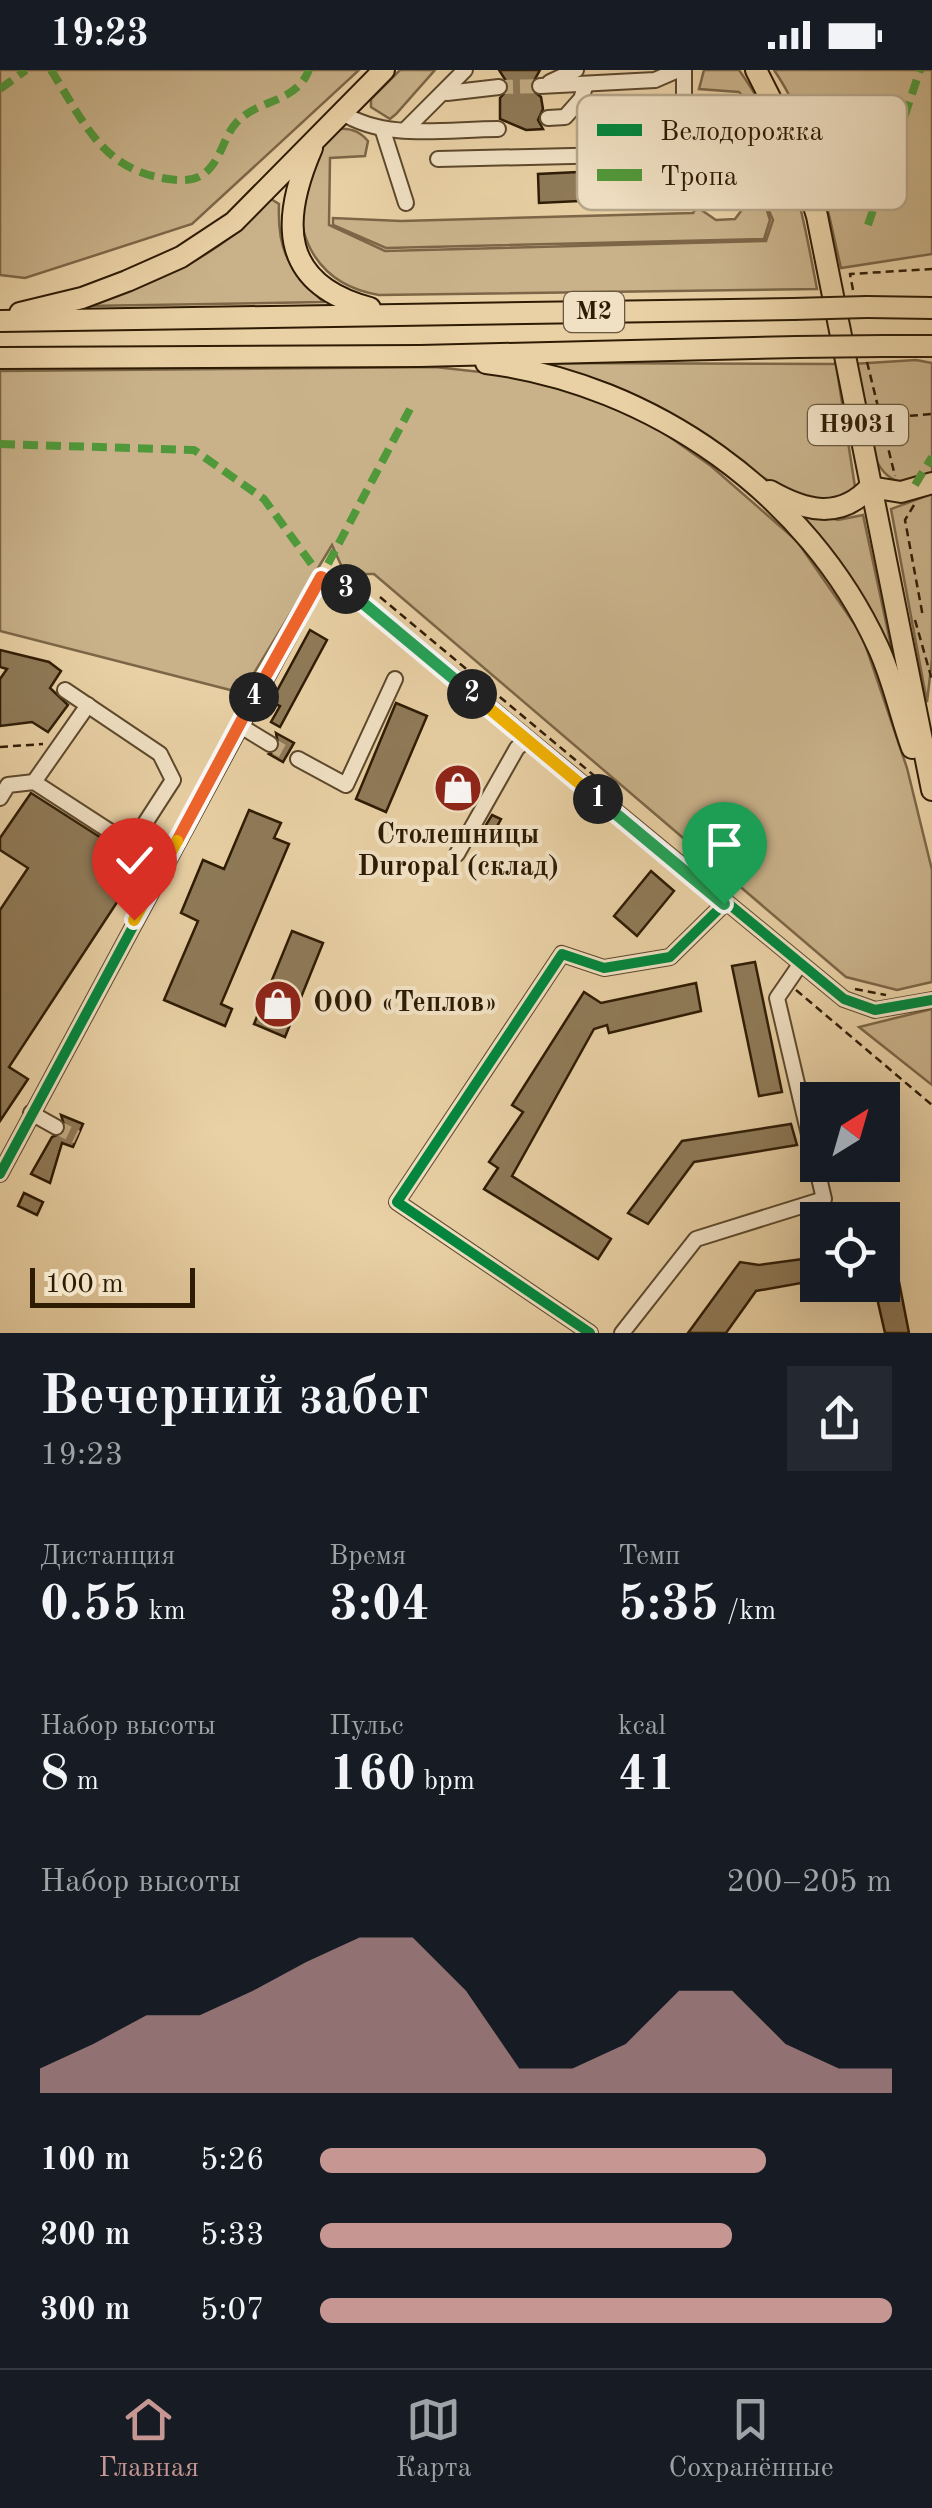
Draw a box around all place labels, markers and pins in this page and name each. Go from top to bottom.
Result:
pin: 3 [321,564,371,614]
pin: 2 [447,669,497,719]
pin: 4 [229,672,279,722]
shop icon: Столешницы Duropal (склад) [432,762,484,814]
pin: 1 [573,774,623,824]
pin [682,802,767,905]
pin [92,818,177,921]
place label: Столешницы Duropal (склад) [357,821,559,882]
shop icon: ООО «Теплов» [252,978,304,1030]
place label: ООО «Теплов» [313,989,498,1018]

